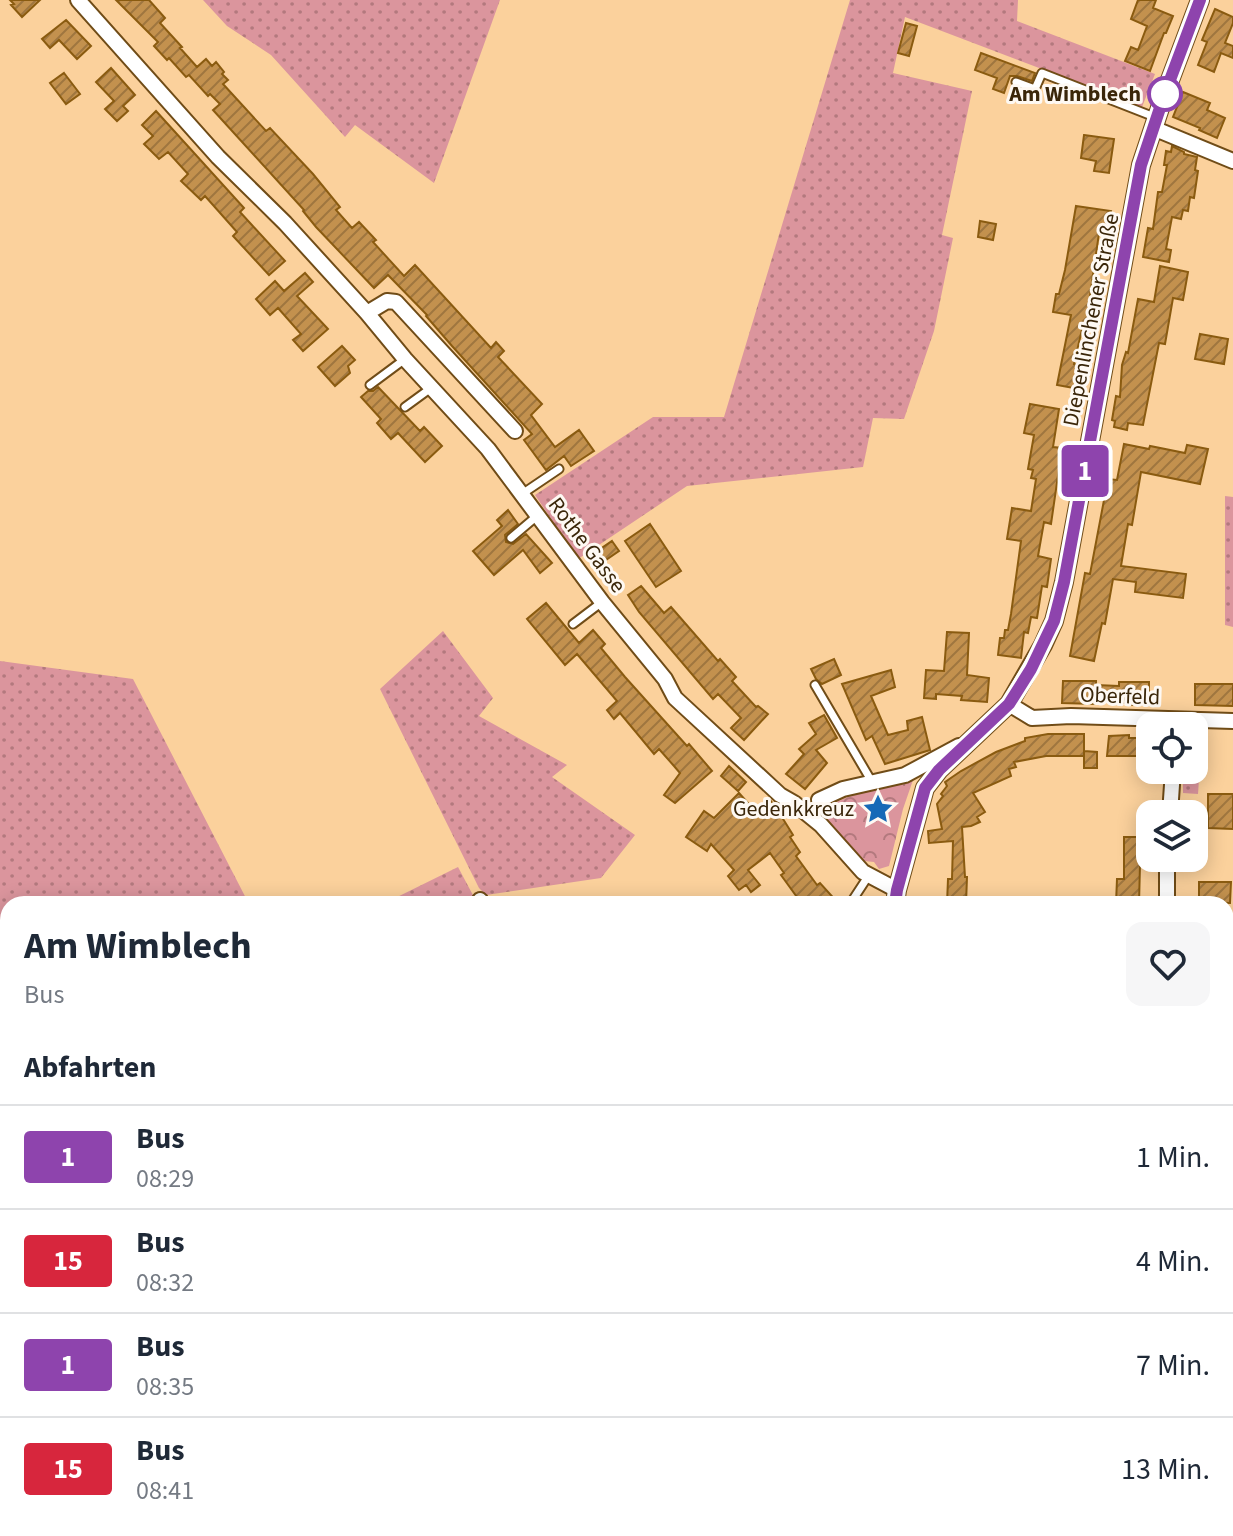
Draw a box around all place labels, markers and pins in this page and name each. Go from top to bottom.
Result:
marker: Am Wimblech [1148,77,1182,111]
place label: Am Wimblech [1008,78,1141,110]
place icon: Gedenkkreuz [861,792,895,826]
place label: Gedenkkreuz [733,793,854,825]

